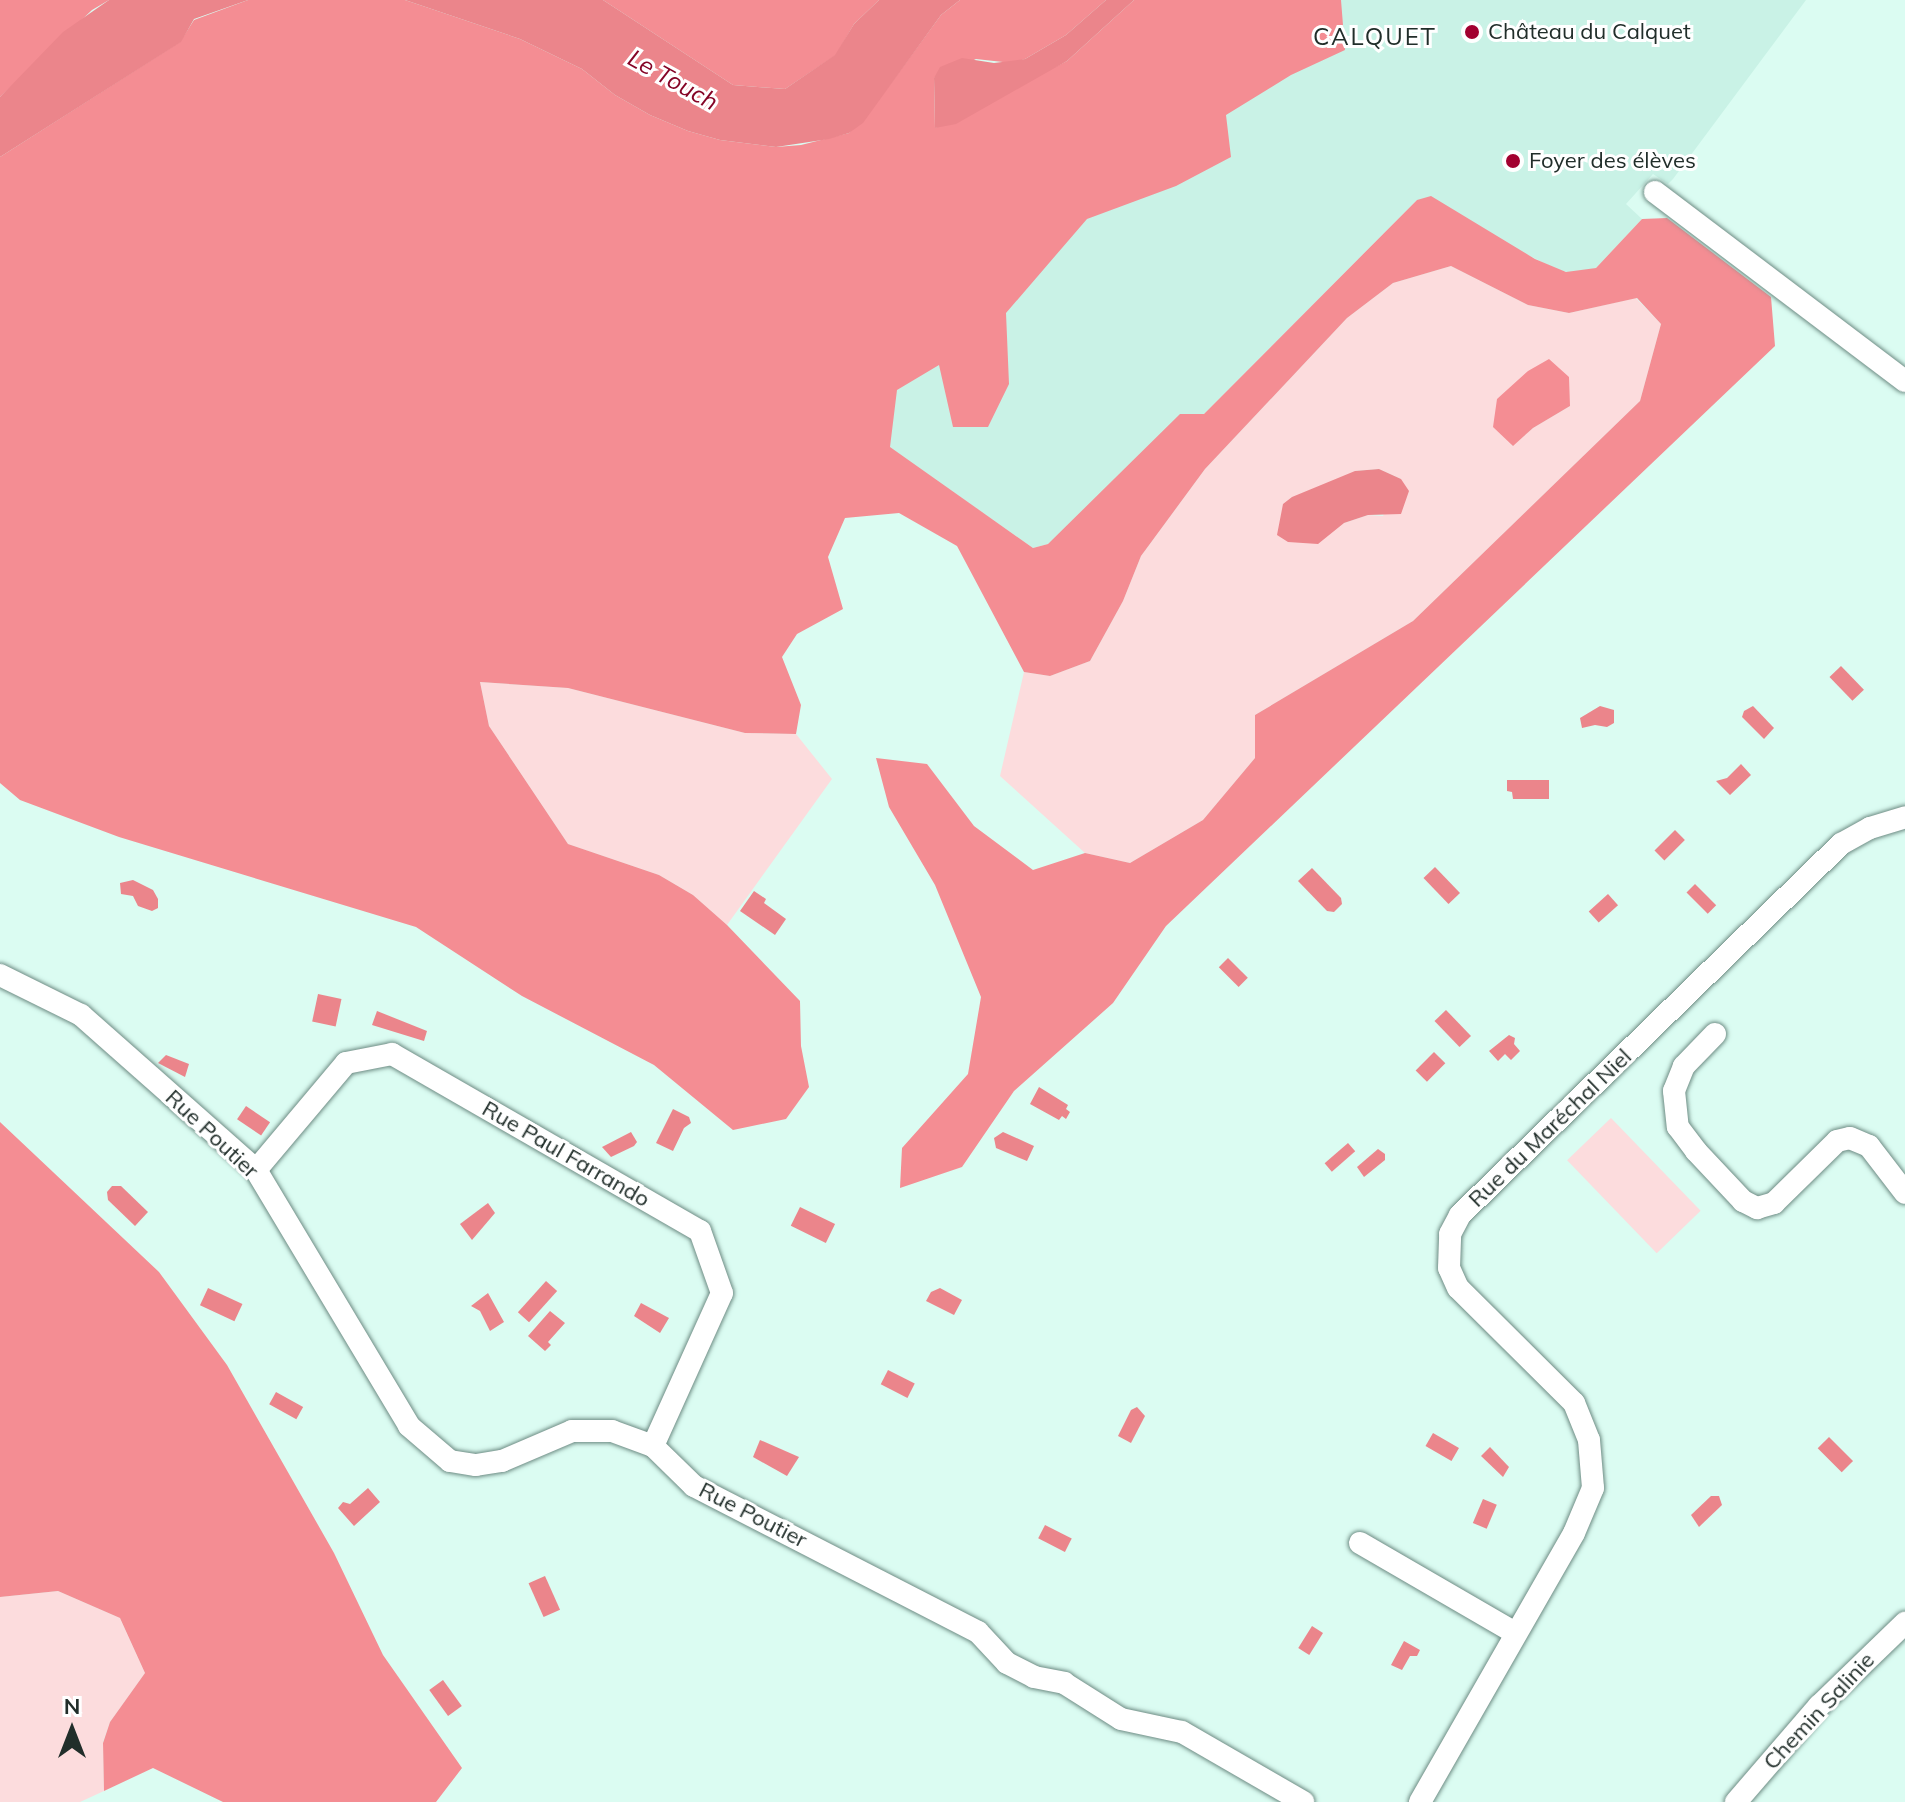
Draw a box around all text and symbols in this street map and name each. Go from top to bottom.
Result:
place label: Château du Calquet [1488,19,1691,45]
district label: CALQUET [1313,23,1437,51]
marker: Château du Calquet [1463,23,1481,41]
water label: Le Touch [623,44,723,116]
place label: Foyer des élèves [1529,148,1696,174]
marker: Foyer des élèves [1504,152,1522,170]
street label: Rue du Maréchal Niel [1463,1043,1637,1213]
street label: Rue Poutier [160,1084,264,1184]
street label: Rue Paul Farrando [478,1095,654,1213]
street label: Rue Poutier [695,1477,811,1553]
street label: Chemin Salinie [1758,1647,1880,1775]
north arrow [32,1690,112,1770]
text: N [64,1692,80,1720]

